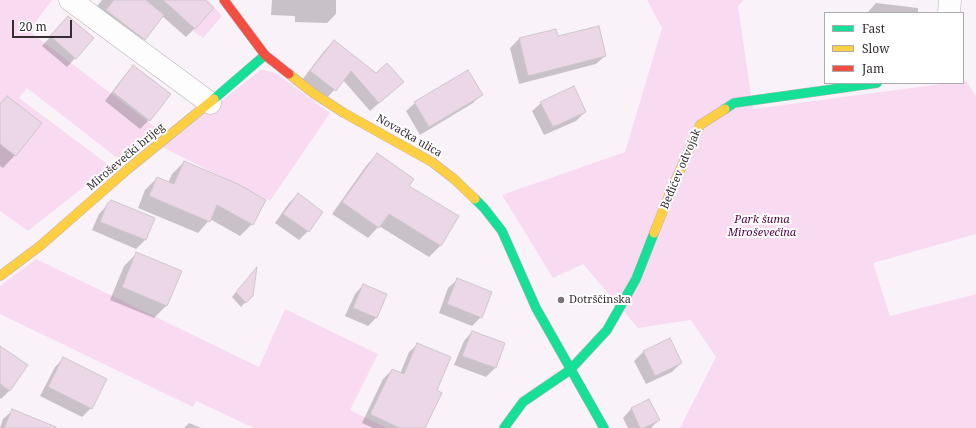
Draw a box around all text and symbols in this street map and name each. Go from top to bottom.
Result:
scale bar [14,12,74,38]
legend [824,12,964,84]
text: 20 m [19,18,47,35]
text: Fast [862,20,885,37]
text: Slow [862,40,890,57]
text: Jam [862,60,884,77]
street label: Novačka ulica [374,112,444,160]
street label: Miroševečki brijeg [85,121,167,193]
street label: Beđićev odvojak [658,127,704,211]
park label: Park šuma Miroševečina [728,213,796,239]
place label: Dotrščinska [569,293,631,307]
marker: Dotrščinska [556,295,566,305]

